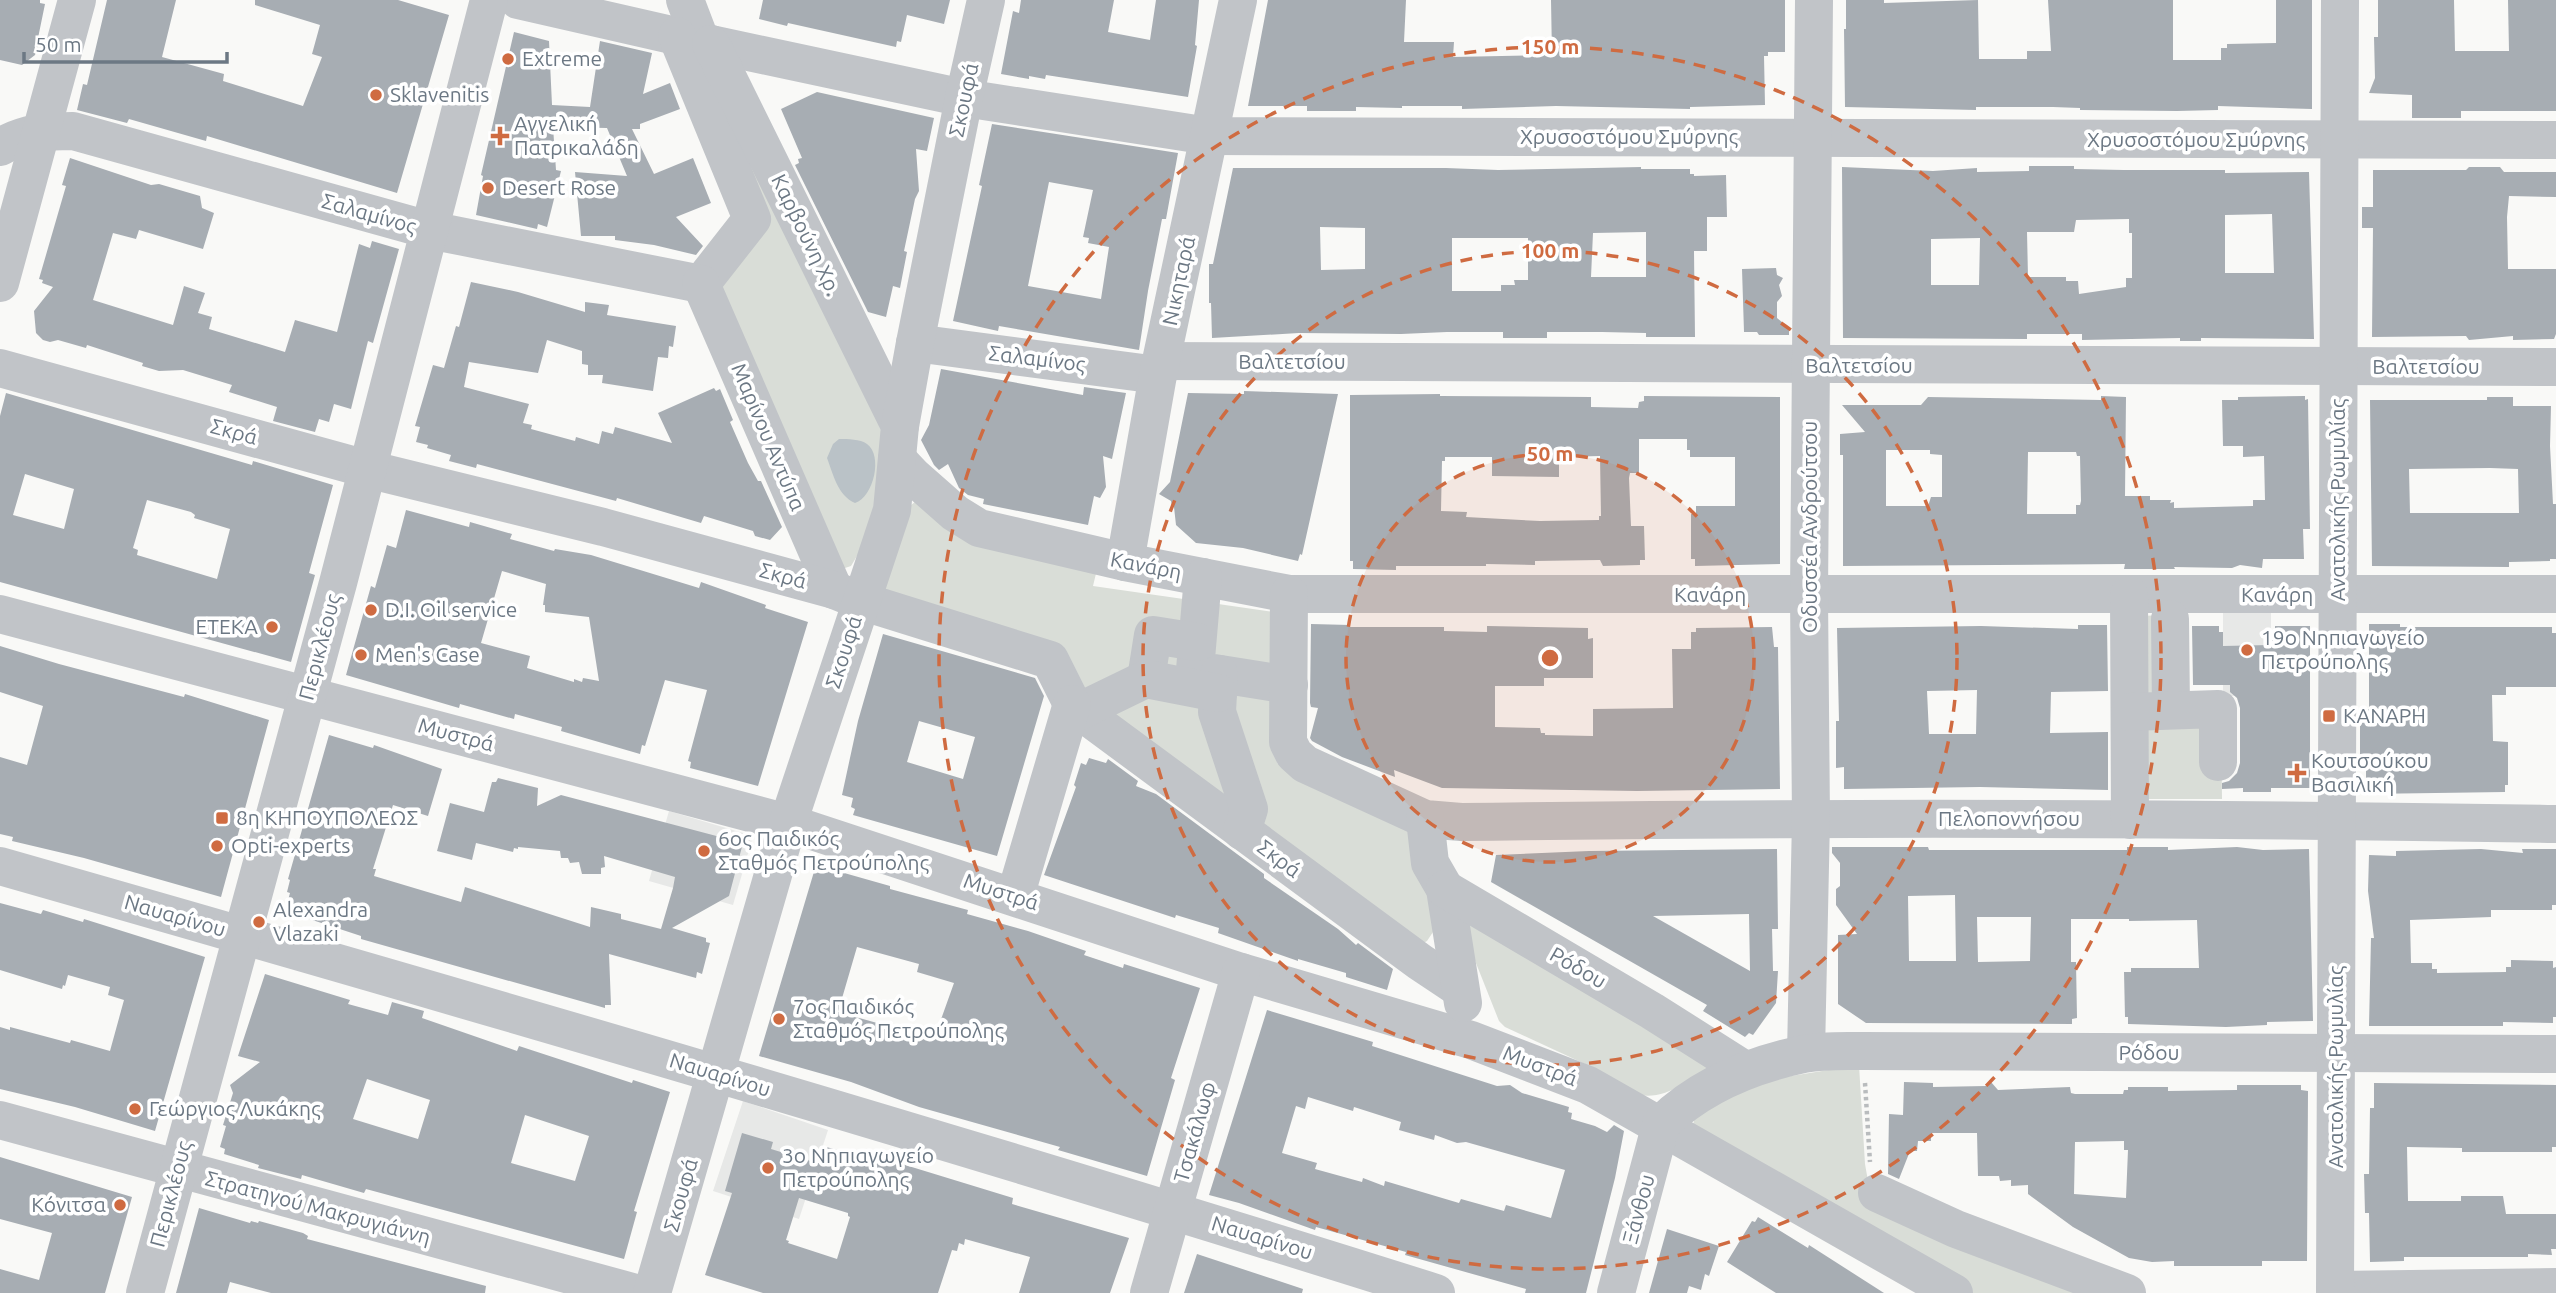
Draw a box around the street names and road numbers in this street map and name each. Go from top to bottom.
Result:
street label: Σκουφά [943,60,983,139]
street label: Χρυσοστόμου Σμύρνης [1520,124,1739,148]
street label: Χρυσοστόμου Σμύρνης [2087,127,2306,151]
street label: Καρβούνη Χρ. [767,170,847,299]
street label: Σαλαμίνος [319,188,420,238]
street label: Νικηταρά [1157,234,1199,328]
street label: Σαλαμίνος [987,340,1087,376]
street label: Βαλτετσίου [1238,349,1346,373]
street label: Βαλτετσίου [1805,353,1913,377]
street label: Βαλτετσίου [2372,354,2480,378]
street label: Μαρίνου Αντύπα [727,359,811,514]
street label: Ανατολικής Ρωμυλίας [2325,398,2349,601]
street label: Σκρά [208,413,261,449]
street label: Οδυσσέα Ανδρούτσου [1797,421,1821,633]
street label: Κανάρη [1108,546,1184,584]
street label: Σκρά [757,557,810,593]
street label: Κανάρη [1674,582,1746,606]
street label: Κανάρη [2241,582,2313,606]
street label: Περικλέους [293,591,345,702]
street label: Σκουφά [820,612,866,691]
street label: Μυστρά [416,712,497,756]
street label: Πελοποννήσου [1938,806,2080,830]
street label: Σκρά [1253,834,1306,882]
street label: Μυστρά [961,868,1042,915]
street label: Ναυαρίνου [122,889,229,941]
street label: Ρόδου [1546,941,1611,993]
street label: Ανατολικής Ρωμυλίας [2323,965,2347,1168]
street label: Μυστρά [1500,1040,1581,1090]
street label: Ρόδου [2118,1040,2180,1064]
street label: Ναυαρίνου [667,1047,774,1101]
street label: Τσακάλωφ [1168,1079,1220,1185]
street label: Περικλέους [144,1138,196,1249]
street label: Σκουφά [658,1155,702,1234]
street label: Στρατηγού Μακρυγιάννη [203,1165,433,1249]
street label: Ξάνθου [1617,1171,1659,1246]
street label: Ναυαρίνου [1209,1210,1316,1264]

